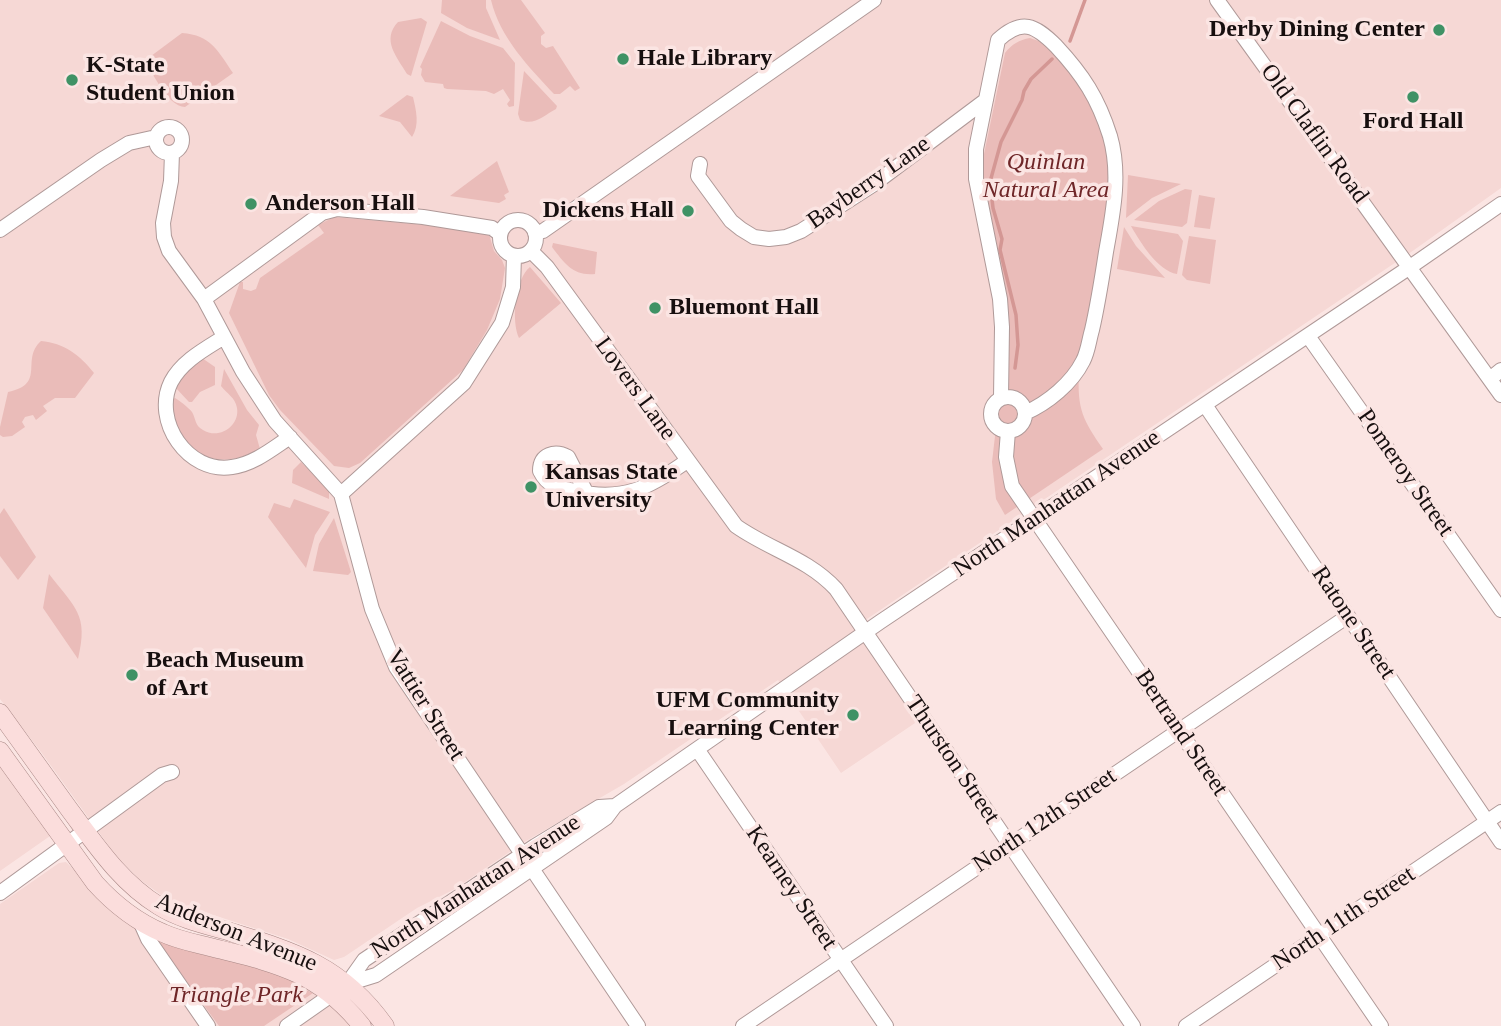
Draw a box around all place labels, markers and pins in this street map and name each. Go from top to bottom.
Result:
place label: Derby Dining Center [1209,16,1425,44]
marker: Derby Dining Center [1431,22,1447,38]
place label: Hale Library [637,45,772,73]
marker: Hale Library [615,51,631,67]
place label: K-State Student Union [86,52,235,108]
marker: K-State Student Union [64,72,80,88]
marker: Ford Hall [1405,89,1421,105]
place label: Ford Hall [1363,108,1463,136]
place label: Anderson Hall [265,190,415,218]
marker: Anderson Hall [243,196,259,212]
place label: Dickens Hall [543,197,674,225]
marker: Dickens Hall [680,203,696,219]
place label: Bluemont Hall [669,294,819,322]
marker: Bluemont Hall [647,300,663,316]
place label: Kansas State University [545,459,678,515]
marker: Kansas State University [523,479,539,495]
place label: Beach Museum of Art [146,647,304,703]
marker: Beach Museum of Art [124,667,140,683]
place label: UFM Community Learning Center [656,687,839,743]
marker: UFM Community Learning Center [845,707,861,723]

